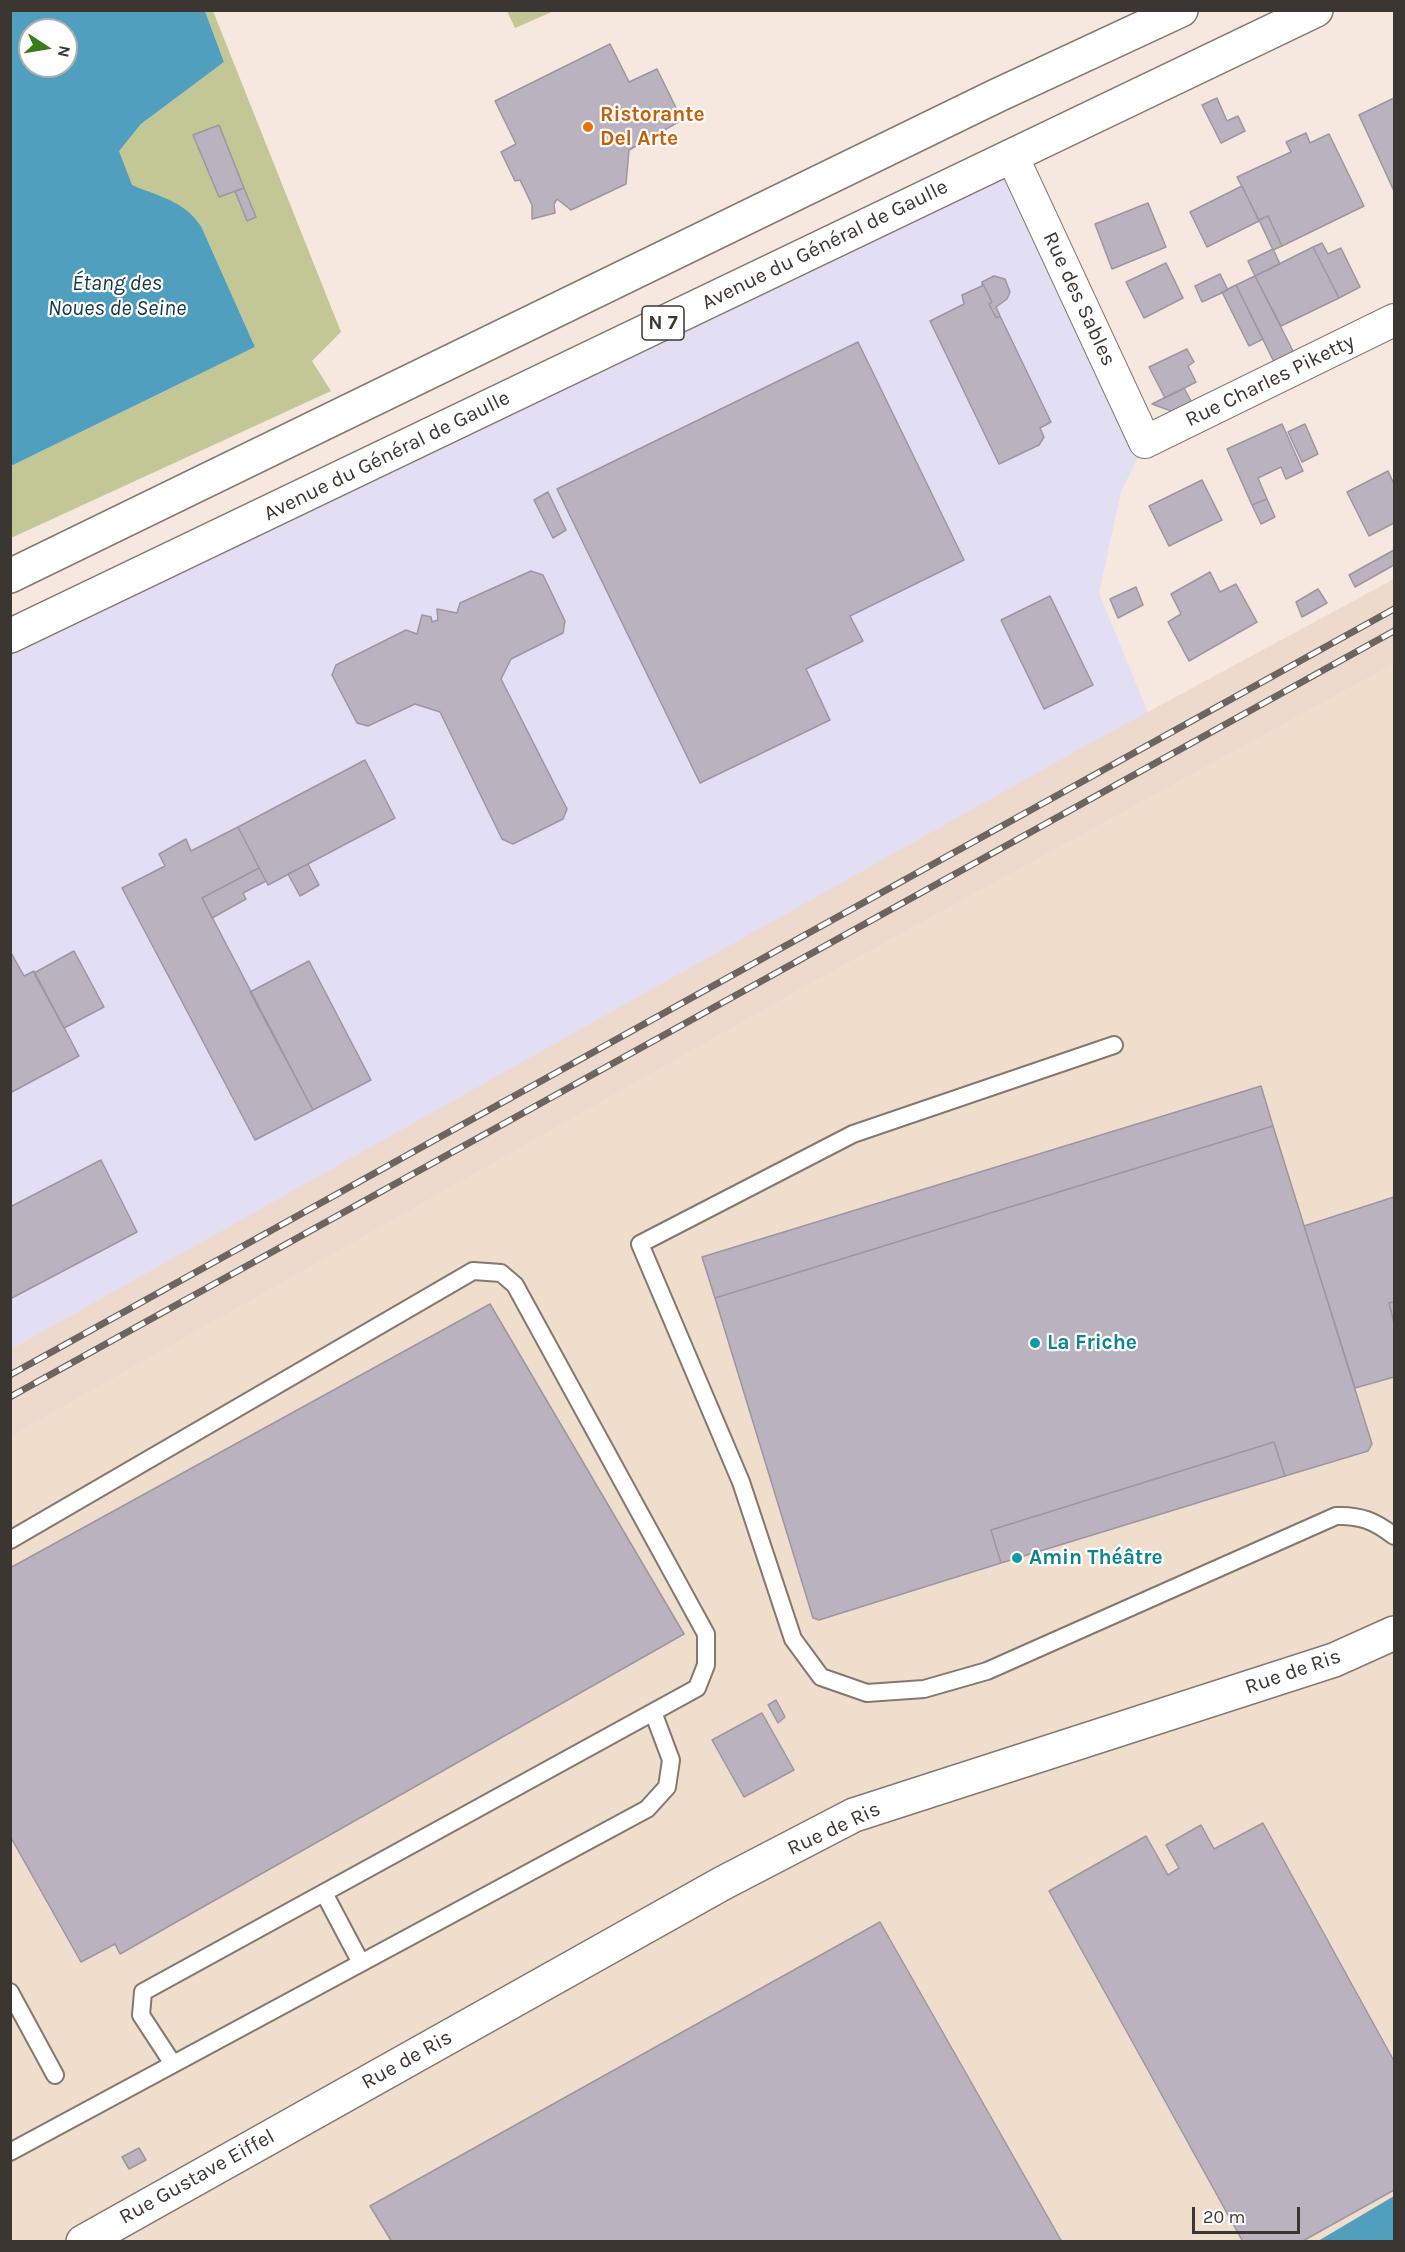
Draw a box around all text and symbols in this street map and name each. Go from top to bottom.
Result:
north arrow [18,18,78,78]
text: N [54,44,75,59]
place label: Ristorante Del Arte [600,102,705,152]
marker: Ristorante Del Arte [581,120,595,134]
street label: Avenue du Général de Gaulle [698,174,952,316]
street label: Rue des Sables [1037,228,1121,370]
water label: Étang des Noues de Seine [48,271,186,322]
road number: N 7 [642,306,684,340]
street label: Rue Charles Piketty [1181,329,1359,433]
street label: Avenue du Général de Gaulle [260,385,514,527]
place label: La Friche [1047,1330,1137,1356]
marker: La Friche [1028,1336,1042,1350]
place label: Amin Théâtre [1029,1545,1163,1571]
marker: Amin Théâtre [1010,1551,1024,1565]
street label: Rue de Ris [1242,1644,1344,1700]
street label: Rue de Ris [783,1797,885,1861]
street label: Rue de Ris [357,2025,457,2095]
street label: Rue Gustave Eiffel [115,2124,279,2230]
scale bar [1195,2195,1303,2233]
text: 20 m [1203,2206,1245,2228]

